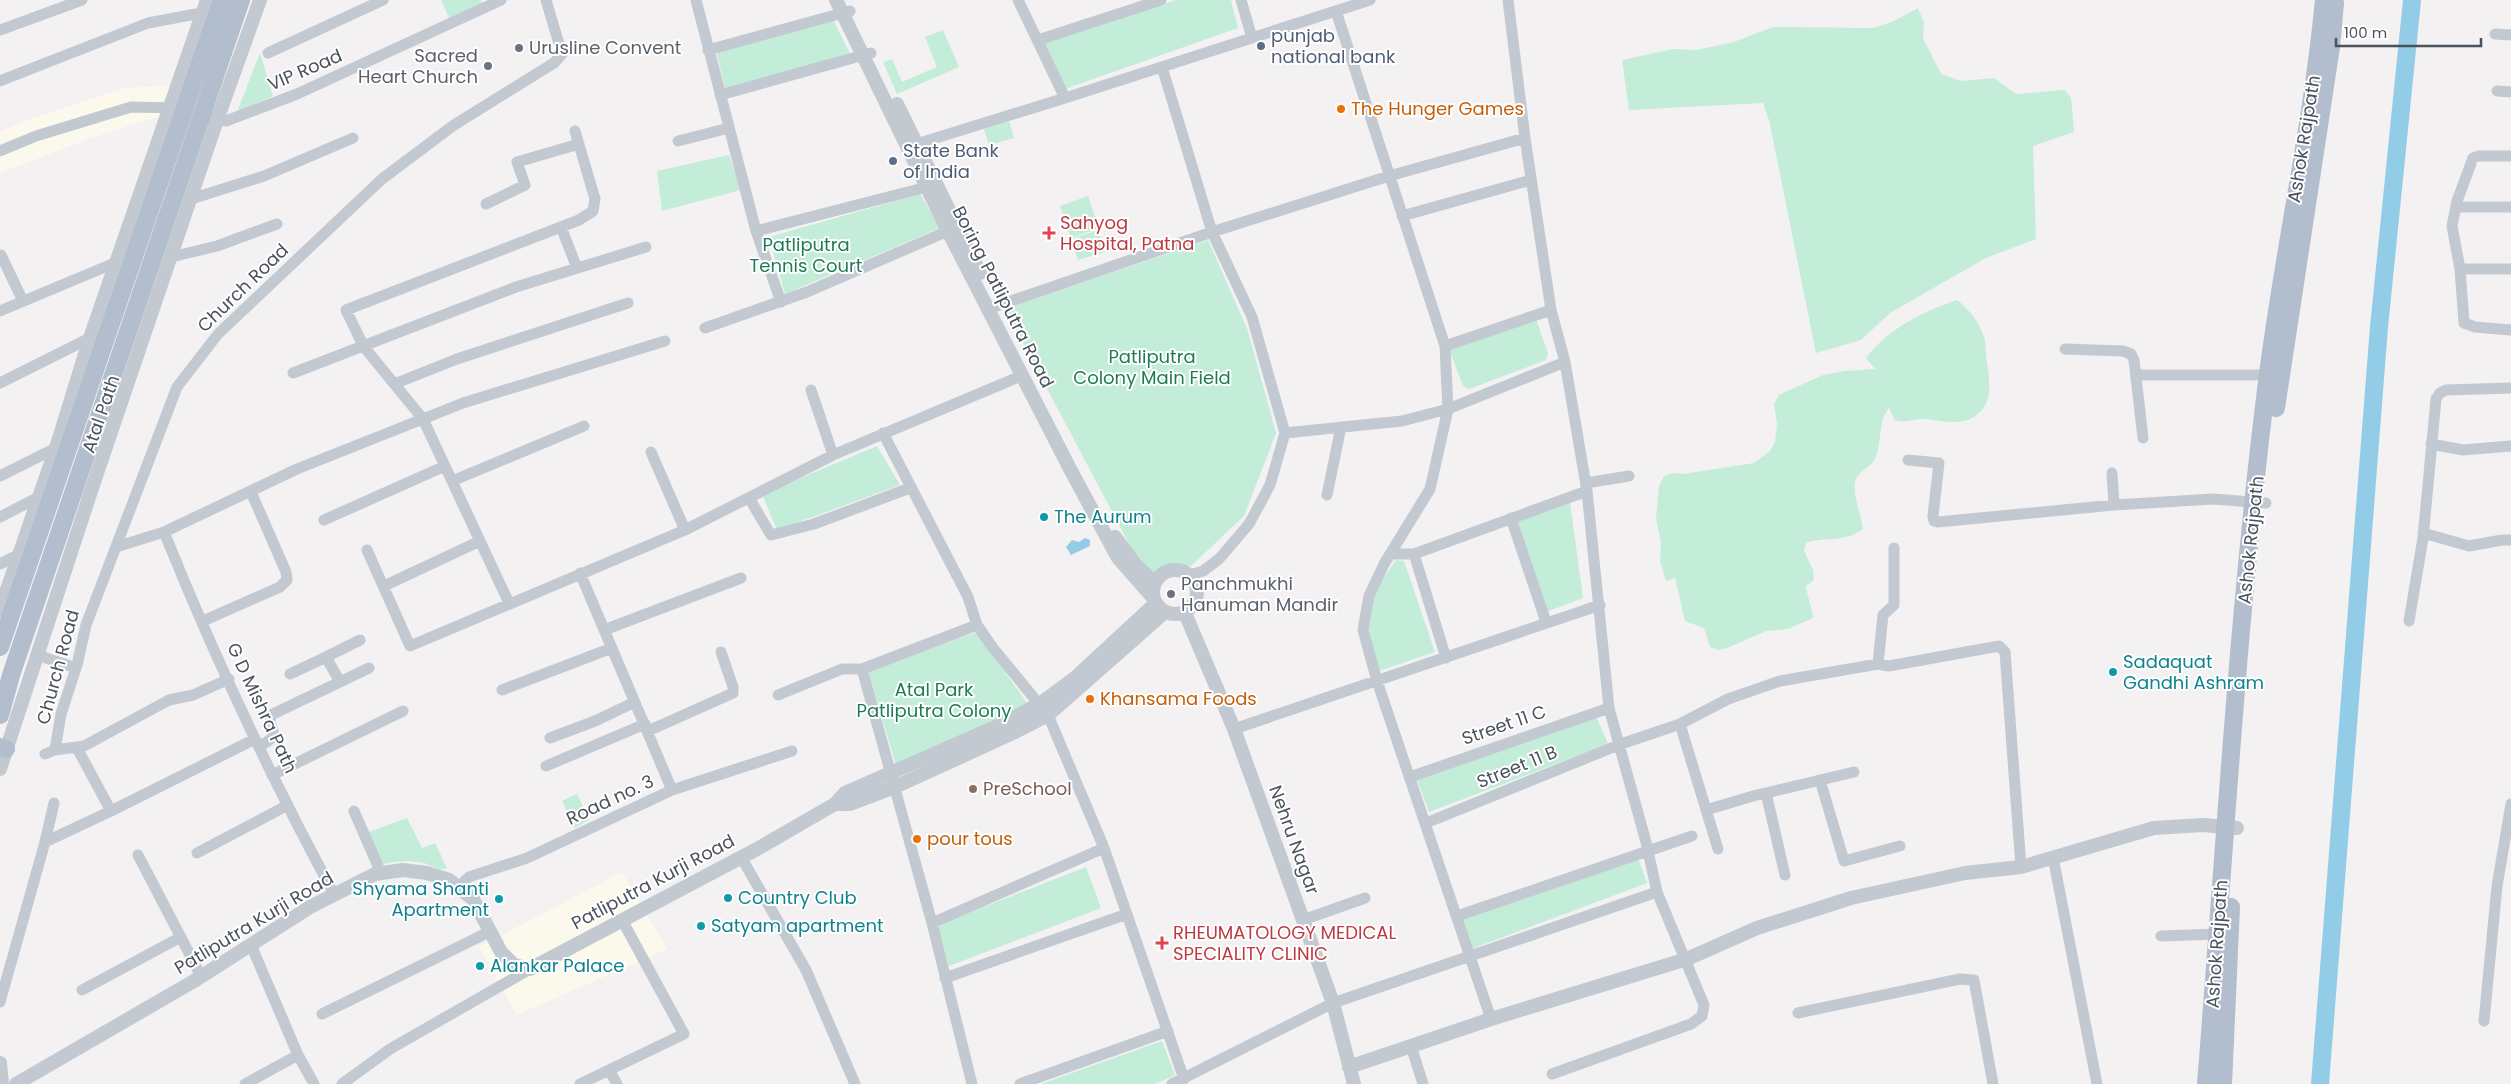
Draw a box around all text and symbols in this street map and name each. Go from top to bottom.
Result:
scale bar [2336,15,2481,47]
text: 100 m [2344,22,2387,43]
place label: punjab national bank [1271,23,1396,69]
place label: Urusline Convent [529,35,681,60]
marker: punjab national bank [1255,40,1267,52]
marker: Urusline Convent [513,42,525,54]
street label: VIP Road [264,43,346,96]
place label: Sacred Heart Church [358,43,478,89]
marker: Sacred Heart Church [482,60,494,72]
street label: Ashok Rajpath [2281,73,2326,204]
place label: The Hunger Games [1351,96,1524,121]
marker: The Hunger Games [1335,103,1347,115]
place label: State Bank of India [903,138,1000,184]
marker: State Bank of India [887,155,899,167]
street label: Boring Patliputra Road [947,202,1060,392]
place label: Sahyog Hospital, Patna [1060,210,1194,256]
marker: Sahyog Hospital, Patna [1042,226,1056,240]
park label: Patliputra Tennis Court [750,232,862,278]
street label: Church Road [192,238,294,338]
park label: Patliputra Colony Main Field [1073,344,1231,390]
street label: Atal Path [76,372,125,456]
street label: Ashok Rajpath [2231,475,2270,605]
place label: The Aurum [1054,504,1152,529]
marker: The Aurum [1038,511,1050,523]
place label: Panchmukhi Hanuman Mandir [1181,571,1338,617]
marker: Panchmukhi Hanuman Mandir [1165,588,1177,600]
street label: Church Road [30,607,85,727]
street label: G D Mishra Path [221,638,304,777]
place label: Sadaquat Gandhi Ashram [2123,649,2264,695]
marker: Sadaquat Gandhi Ashram [2107,666,2119,678]
park label: Atal Park Patliputra Colony [857,677,1011,723]
place label: Khansama Foods [1100,686,1257,711]
marker: Khansama Foods [1084,693,1096,705]
street label: Street 11 C [1458,698,1549,751]
street label: Street 11 B [1473,739,1561,794]
street label: Road no. 3 [562,768,658,831]
place label: PreSchool [983,776,1072,801]
street label: Nehru Nagar [1263,782,1326,898]
marker: PreSchool [967,783,979,795]
place label: pour tous [927,826,1013,851]
street label: Patliputra Kurji Road [567,828,739,935]
marker: pour tous [911,833,923,845]
street label: Patliputra Kurji Road [170,865,338,980]
place label: Shyama Shanti Apartment [352,876,489,922]
street label: Ashok Rajpath [2200,879,2233,1009]
place label: Country Club [738,885,857,910]
marker: Country Club [722,892,734,904]
marker: Shyama Shanti Apartment [493,893,505,905]
place label: Satyam apartment [711,913,883,938]
marker: Satyam apartment [695,920,707,932]
place label: RHEUMATOLOGY MEDICAL SPECIALITY CLINIC [1173,920,1396,966]
marker: RHEUMATOLOGY MEDICAL SPECIALITY CLINIC [1155,936,1169,950]
place label: Alankar Palace [490,953,624,978]
marker: Alankar Palace [474,960,486,972]

